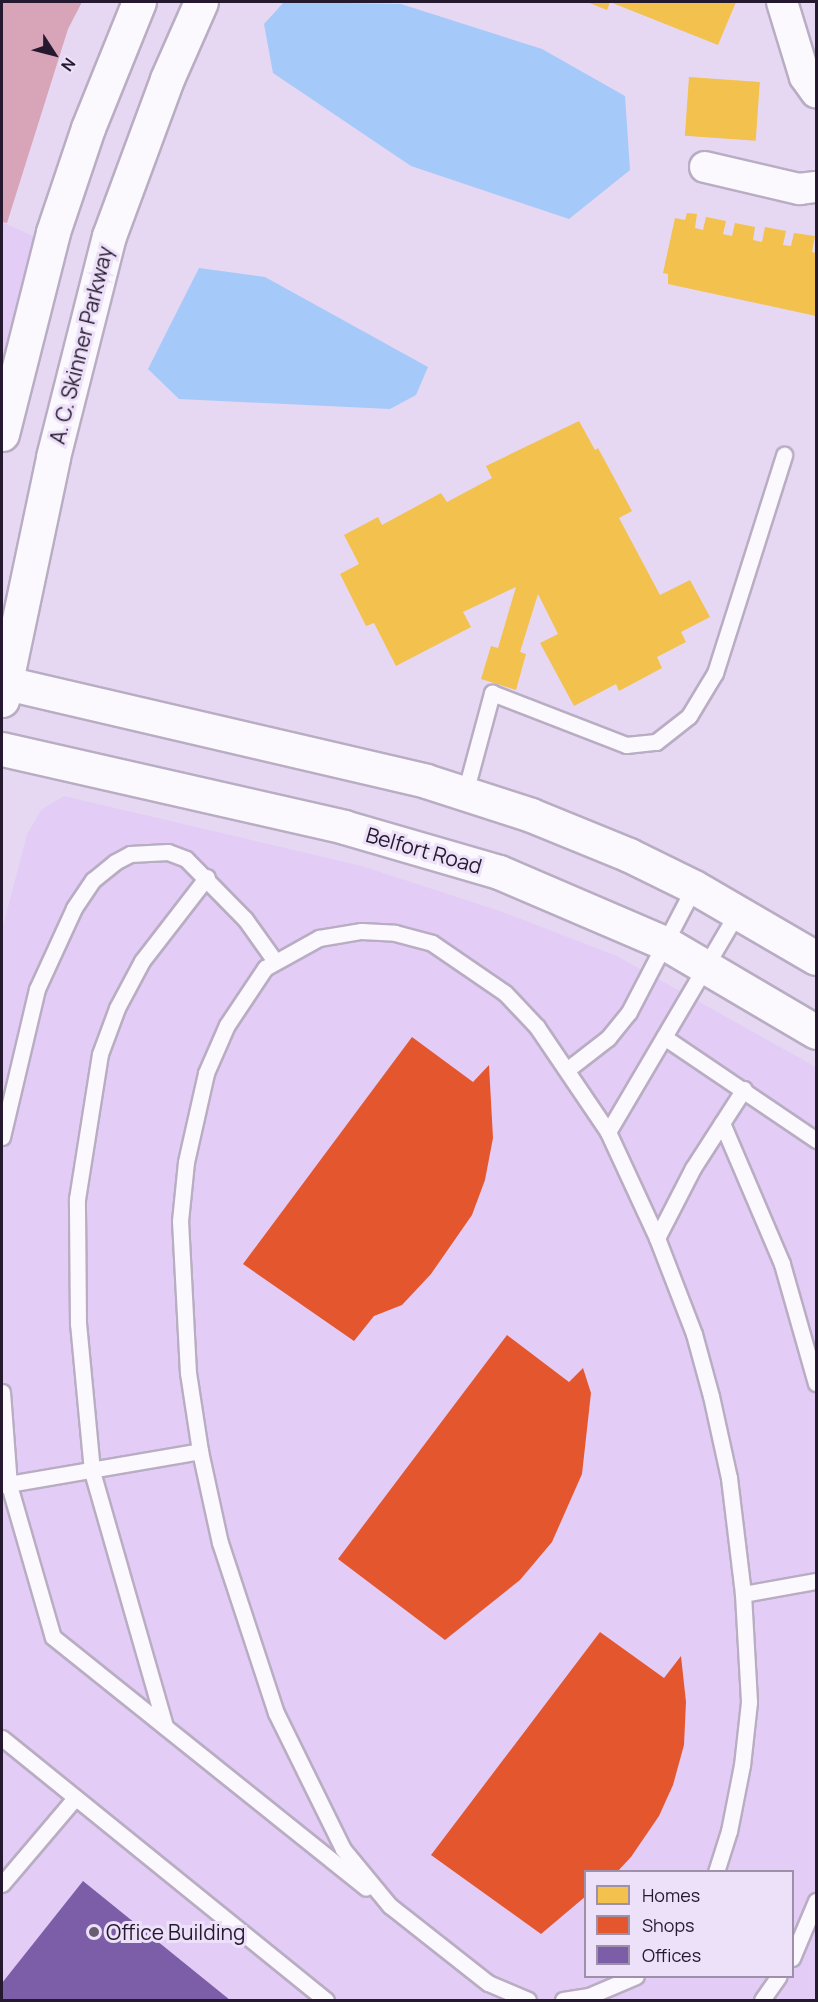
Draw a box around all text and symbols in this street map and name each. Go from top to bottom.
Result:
north arrow [24,24,84,84]
text: N [56,53,81,76]
street label: A. C. Skinner Parkway [44,243,118,447]
street label: Belfort Road [363,821,485,879]
legend [584,1870,794,1978]
text: Homes [642,1883,700,1907]
text: Shops [642,1913,694,1937]
place label: Office Building [106,1919,246,1945]
marker: Office Building [87,1925,101,1939]
text: Offices [642,1943,701,1967]

